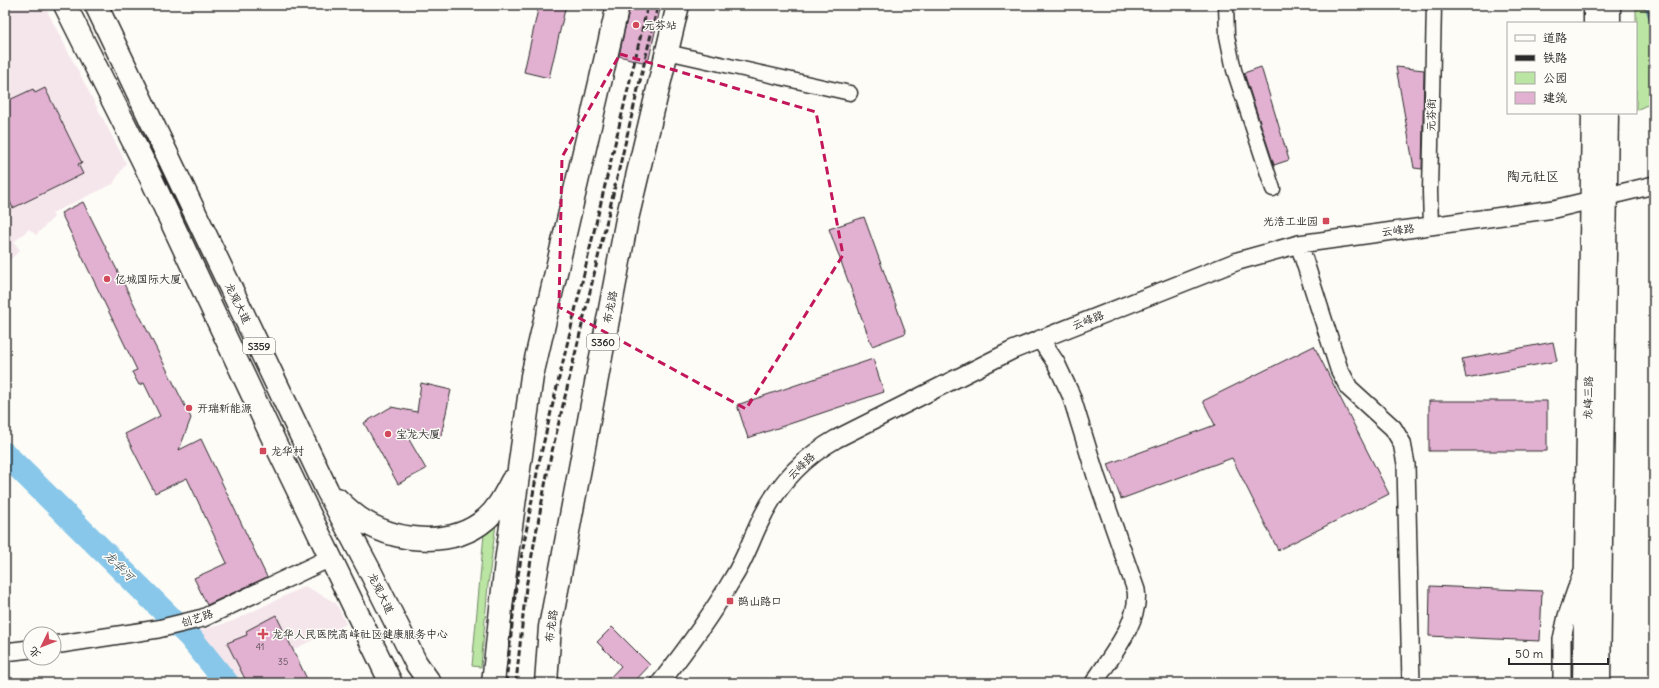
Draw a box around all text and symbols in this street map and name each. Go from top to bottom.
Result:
place label: 元芬站 [644,18,677,32]
marker: 元芬站 [631,20,641,30]
legend [1507,22,1637,114]
text: 道路 [1543,30,1567,45]
text: 铁路 [1543,50,1567,65]
text: 公园 [1543,70,1567,85]
text: 建筑 [1543,90,1567,105]
street label: 元芬街 [1424,97,1438,132]
district label: 陶元社区 [1507,168,1559,185]
place label: 光浩工业园 [1263,214,1318,228]
marker: 光浩工业园 [1321,216,1331,226]
street label: 云峰路 [1381,221,1415,239]
place label: 亿城国际大厦 [115,272,181,286]
marker: 亿城国际大厦 [102,274,112,284]
street label: 龙观大道 [222,280,254,326]
street label: 布龙路 [600,289,620,325]
street label: 云峰路 [1070,308,1106,332]
road number: S360 [587,334,619,350]
road number: S359 [243,338,275,354]
street label: 龙峰三路 [1581,376,1595,420]
place label: 开瑞新能源 [197,401,252,415]
marker: 开瑞新能源 [184,403,194,413]
place label: 宝龙大厦 [396,427,440,441]
marker: 宝龙大厦 [383,429,393,439]
place label: 龙华村 [271,444,304,458]
marker: 龙华村 [258,446,268,456]
street label: 云峰路 [784,450,818,482]
water label: 龙华河 [101,548,139,585]
street label: 龙观大道 [365,570,397,616]
place label: 鹊山路口 [738,594,782,608]
marker: 鹊山路口 [725,596,735,606]
street label: 创艺路 [179,606,215,630]
street label: 布龙路 [542,609,560,643]
north arrow [22,626,62,666]
place label: 龙华人民医院高峰社区健康服务中心 [272,627,448,641]
marker: 龙华人民医院高峰社区健康服务中心 [257,628,269,640]
scale bar [1509,640,1608,666]
house number: 41 [256,641,264,652]
text: 北 [26,644,44,662]
text: 50 m [1515,646,1544,661]
house number: 35 [278,656,288,667]

